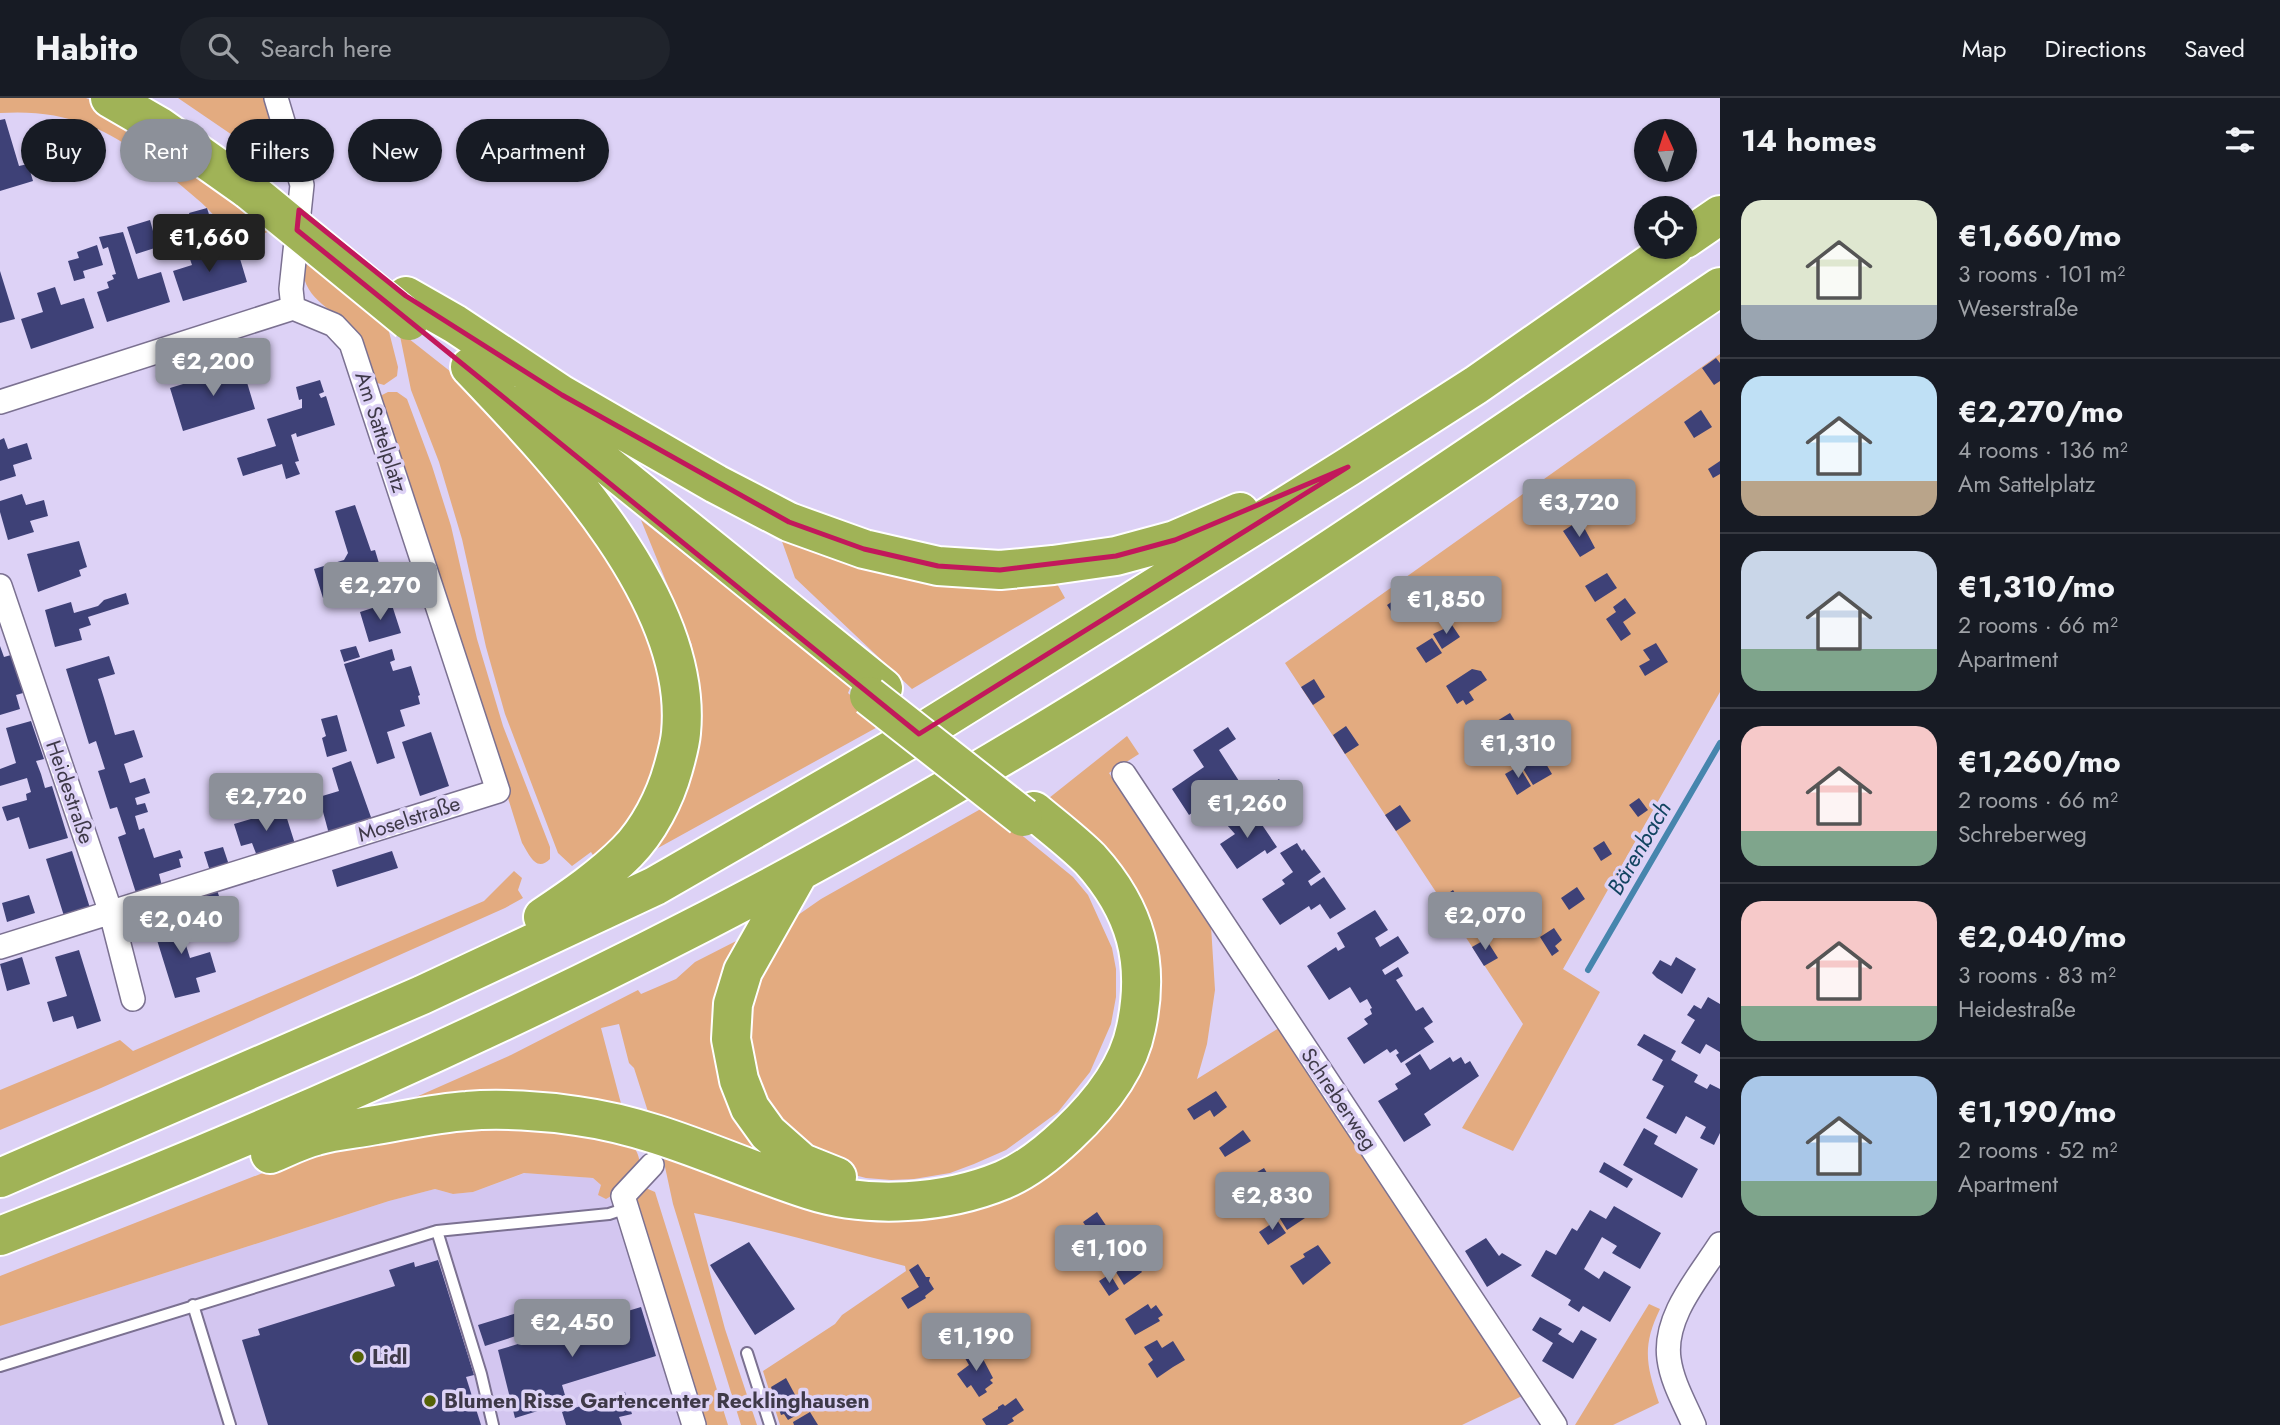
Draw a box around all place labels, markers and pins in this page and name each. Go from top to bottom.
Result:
pin: €1,660 [152,214,266,274]
pin: €2,200 [156,338,270,398]
pin: €3,720 [1522,480,1636,539]
pin: €2,270 [323,562,437,622]
pin: €1,850 [1389,576,1503,636]
pin: €1,310 [1461,720,1575,780]
pin: €2,720 [209,774,323,833]
pin: €1,260 [1190,780,1304,840]
pin: €2,070 [1428,892,1542,952]
pin: €2,040 [124,896,238,956]
pin: €2,830 [1215,1172,1329,1232]
pin: €1,100 [1052,1226,1166,1285]
pin: €2,450 [515,1300,629,1359]
pin: €1,190 [919,1314,1033,1373]
place label: Lidl [372,1342,408,1372]
marker: Lidl [350,1349,366,1365]
place label: Blumen Risse Gartencenter Recklinghausen [444,1386,870,1416]
marker: Blumen Risse Gartencenter Recklinghausen [422,1393,438,1409]

